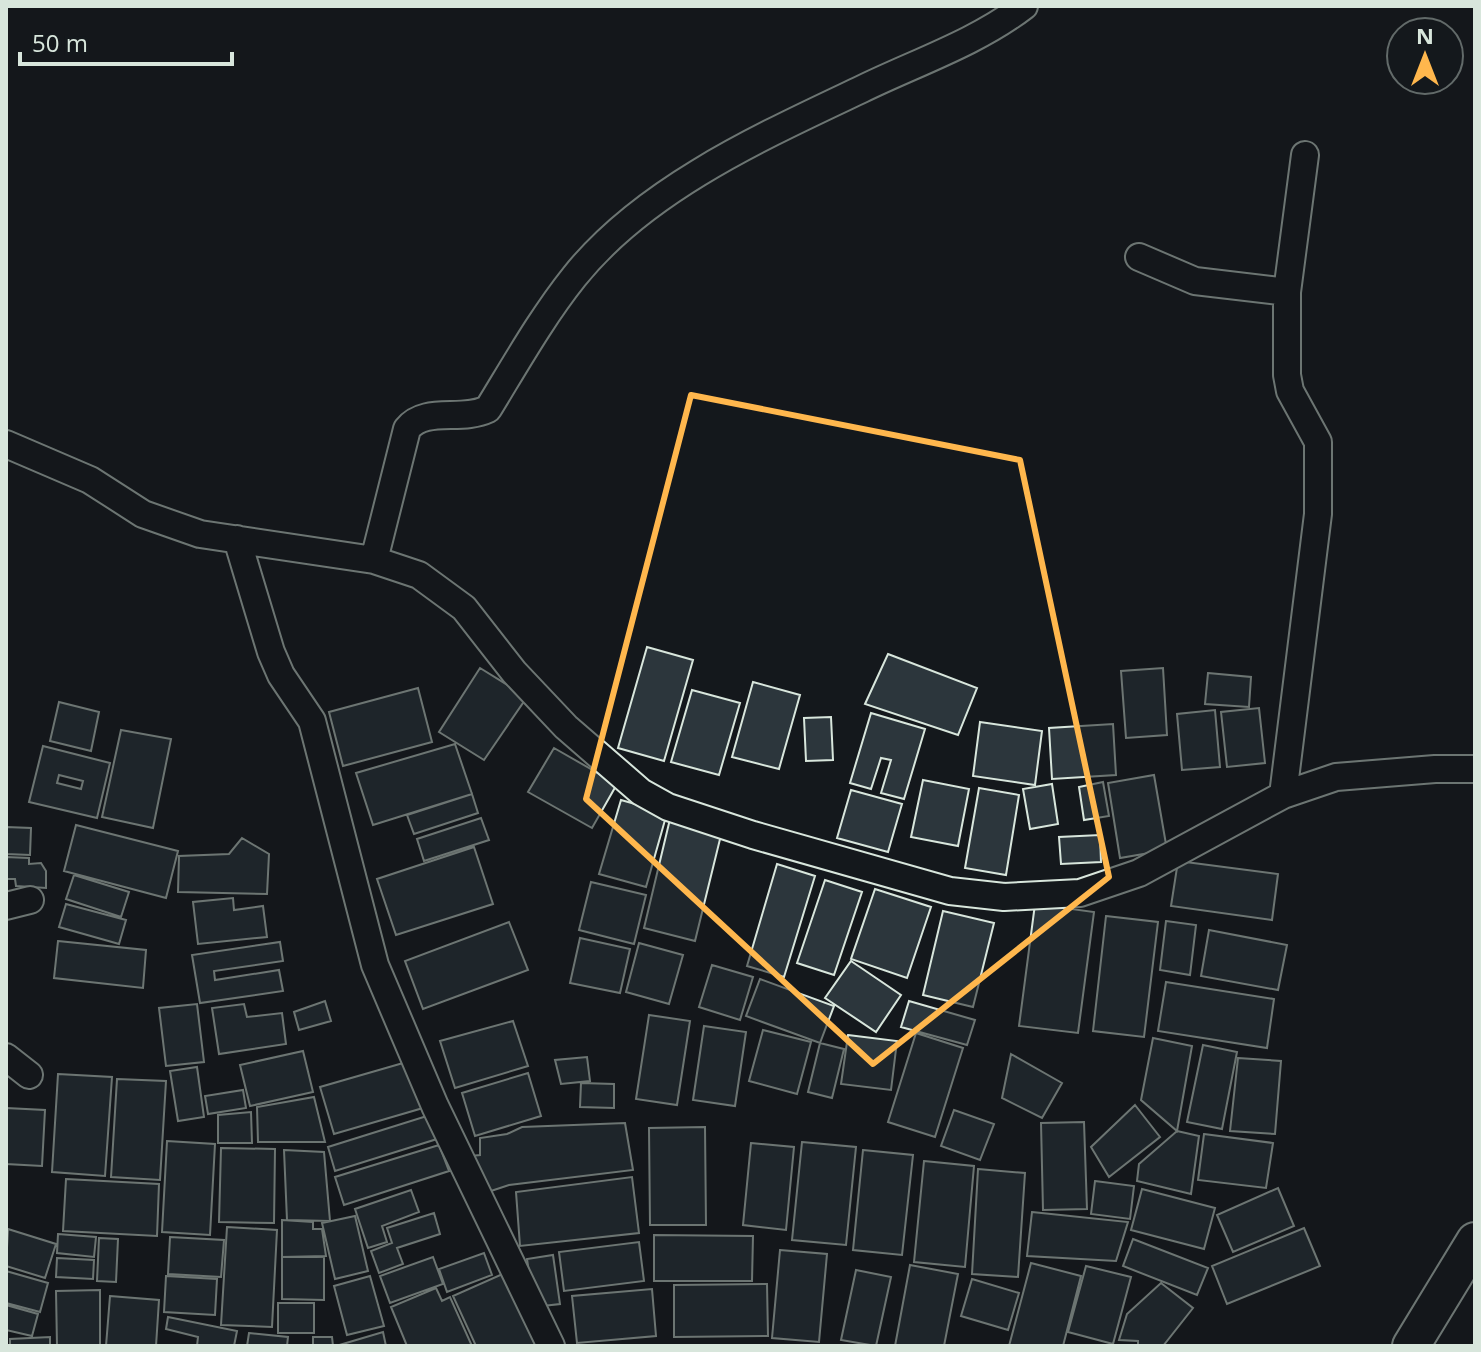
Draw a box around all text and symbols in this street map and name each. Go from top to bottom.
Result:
scale bar [20,16,232,66]
north arrow [1385,16,1465,96]
text: N [1416,20,1434,50]
text: 50 m [32,26,88,59]

